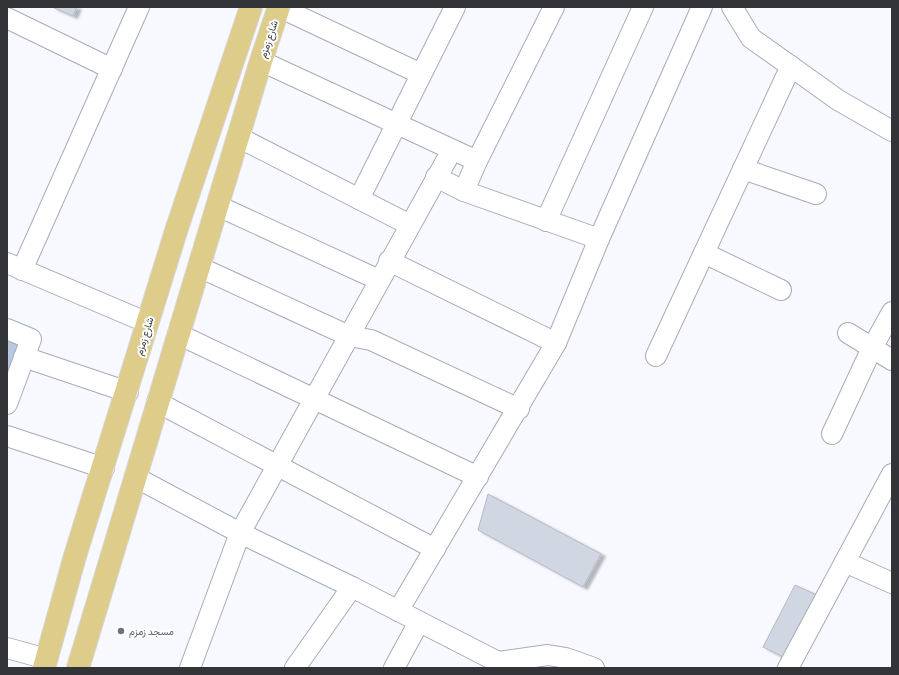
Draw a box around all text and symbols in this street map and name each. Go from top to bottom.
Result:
street label: شارع زمزم [257,19,281,60]
street label: شارع زمزم [133,316,156,357]
marker: مسجد زمزم [116,626,126,636]
place label: مسجد زمزم [129,626,174,638]

